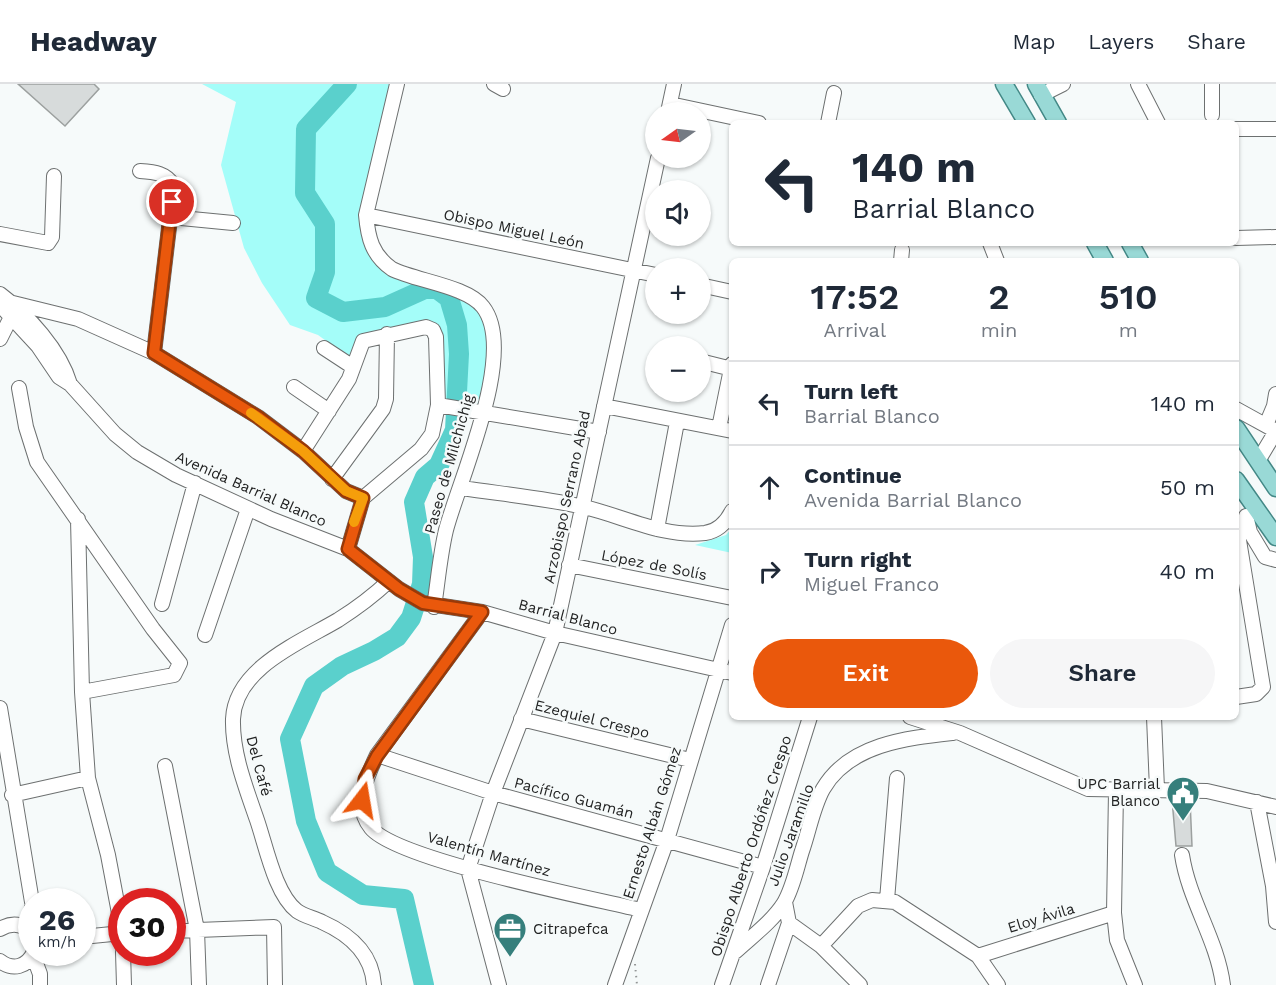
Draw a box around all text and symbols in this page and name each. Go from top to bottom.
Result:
text: Headway [30,25,157,58]
text: Map [1012,29,1055,54]
text: Layers [1088,29,1154,54]
text: Share [1187,29,1246,54]
north arrow [645,102,711,168]
map controls [645,102,711,402]
text: 140 m [852,143,976,192]
icon: left [753,144,831,222]
pin [146,176,197,227]
button: sound [645,180,711,246]
icon: arrive [155,185,188,218]
text: Barrial Blanco [852,193,1035,225]
street label: Obispo Miguel León [442,205,586,253]
button: + [645,258,711,324]
text: 17:52 [810,276,899,318]
text: 2 [988,276,1010,318]
text: 510 [1099,276,1158,318]
text: Arrival [824,318,886,342]
text: min [981,318,1017,342]
text: m [1119,318,1138,342]
button: − [645,336,711,402]
text: Turn left [804,379,898,404]
icon: left [753,387,786,420]
text: 140 m [1151,391,1215,416]
street label: Paseo de Milchichig [420,392,478,536]
text: Barrial Blanco [804,404,940,428]
street label: Arzobispo Serrano Abad [540,409,594,585]
street label: Avenida Barrial Blanco [173,448,329,530]
text: Continue [804,463,902,488]
icon: ahead [753,471,786,504]
text: 50 m [1160,475,1215,500]
text: Avenida Barrial Blanco [804,488,1022,512]
street label: López de Solís [600,546,708,584]
text: Turn right [804,547,911,572]
icon: right [753,555,786,588]
text: 40 m [1159,559,1215,584]
text: Miguel Franco [804,572,939,596]
street label: Barrial Blanco [517,595,619,639]
button: Exit [753,639,978,708]
button: Share [990,639,1215,708]
street label: Ezequiel Crespo [533,696,651,742]
street label: Obispo Alberto Ordóñez Crespo [707,733,795,959]
street label: Del Café [242,734,276,798]
street label: Ernesto Albán Gómez [619,745,685,901]
position arrow [330,768,394,832]
street label: Pacífico Guamán [512,773,636,823]
place label: UPC Barrial Blanco [1077,775,1160,810]
public building icon: UPC Barrial Blanco [1165,775,1201,822]
street label: Julio Jaramillo [764,781,818,889]
street label: Valentín Martínez [425,828,553,880]
speed limit sign: 30 [108,888,186,966]
street label: Eloy Ávila [1005,899,1077,937]
text: 26 [39,902,75,937]
office icon: Citrapefca [492,911,528,958]
place label: Citrapefca [533,920,609,938]
text: km/h [38,933,76,951]

